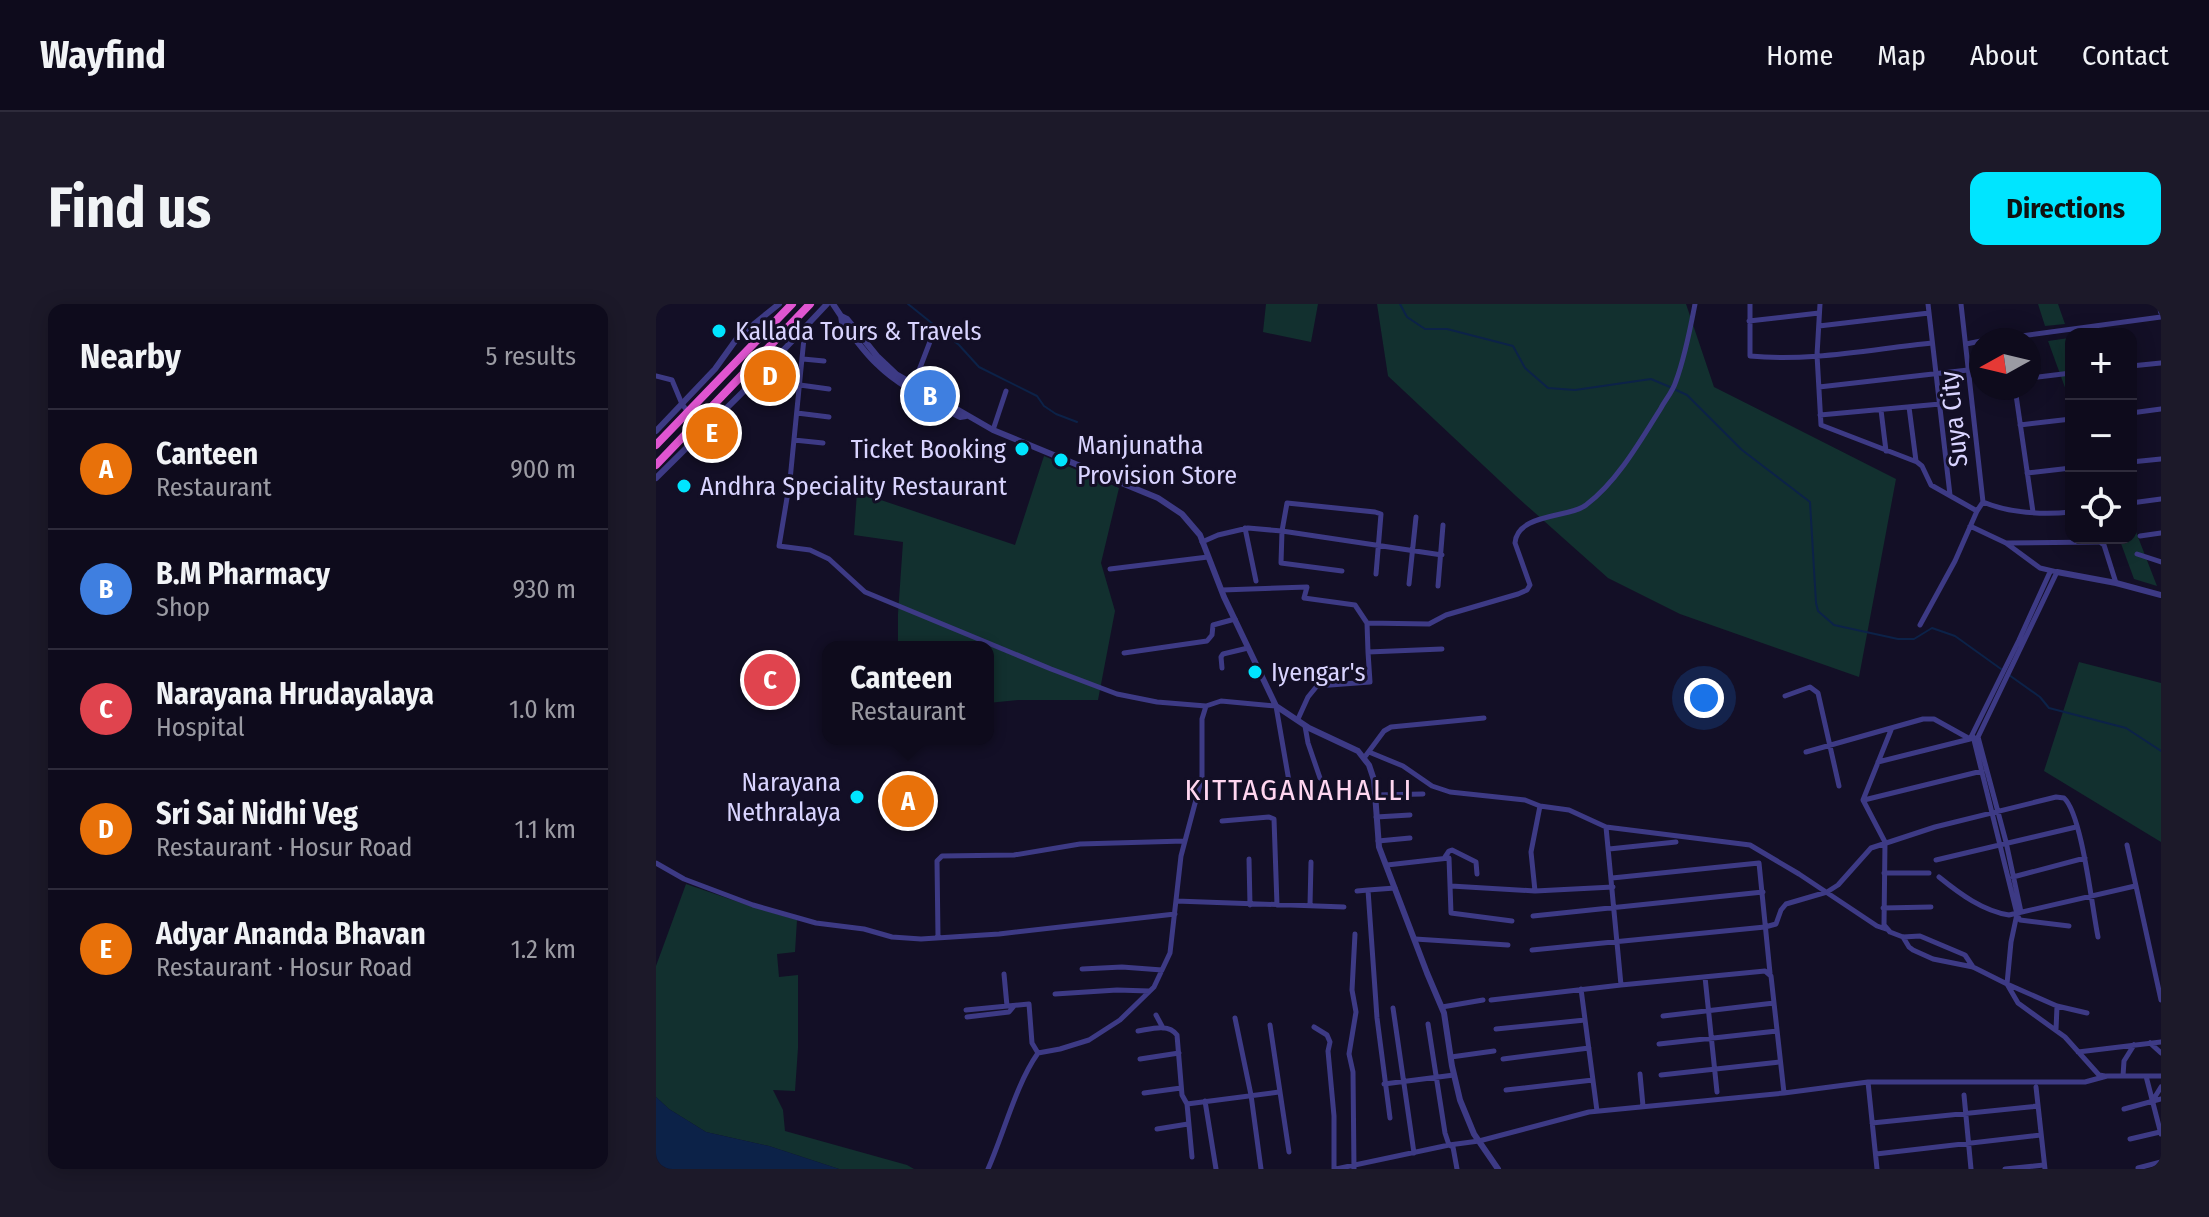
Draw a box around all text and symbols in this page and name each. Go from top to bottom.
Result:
text: Wayfind [40,32,166,78]
text: Home [1766,39,1833,72]
text: Map [1877,39,1926,72]
text: About [1970,39,2038,72]
text: Contact [2082,39,2169,72]
button: Directions [1970,172,2161,245]
text: Find us [48,175,211,242]
place label: Kallada Tours & Travels [735,316,982,347]
marker: Kallada Tours & Travels [710,322,728,340]
north arrow [1969,328,2041,400]
map controls [2065,328,2137,544]
button: + [2065,328,2137,400]
text: Nearby [80,336,181,377]
text: 5 results [486,341,576,372]
pin: D [744,346,796,406]
pin: B [904,366,956,426]
street label: Suya City [1934,369,1974,469]
button: − [2065,400,2137,472]
pin: E [686,403,738,463]
place label: Manjunatha Provision Store [1077,430,1237,491]
place label: Ticket Booking [851,434,1007,465]
text: Canteen [156,436,258,472]
marker: Ticket Booking [1013,440,1031,458]
marker: Manjunatha Provision Store [1052,451,1070,469]
text: A [99,454,113,485]
text: 900 m [510,454,576,485]
place label: Andhra Speciality Restaurant [700,471,1008,502]
text: Restaurant [156,472,272,503]
button: locate [2065,472,2137,544]
marker: Andhra Speciality Restaurant [675,477,693,495]
text: B.M Pharmacy [156,556,330,592]
text: B [99,574,113,605]
text: 930 m [513,574,576,605]
text: Shop [156,592,210,623]
popup [822,641,994,745]
pin: C [744,650,796,710]
place label: Iyengar's [1271,657,1366,688]
text: Canteen [850,660,952,696]
marker: Iyengar's [1246,663,1264,681]
text: Narayana Hrudayalaya [156,676,434,712]
your location [1684,678,1724,718]
text: C [99,694,113,725]
text: 1.0 km [509,694,576,725]
text: Restaurant [850,696,966,727]
text: Hospital [156,712,245,743]
place label: Narayana Nethralaya [726,767,841,828]
pin: A [882,771,934,831]
district label: KITTAGANAHALLI [1185,772,1413,808]
marker: Narayana Nethralaya [848,788,866,806]
text: Sri Sai Nidhi Veg [156,796,358,832]
text: D [98,814,114,845]
text: 1.1 km [515,814,576,845]
text: Restaurant · Hosur Road [156,832,413,863]
text: Adyar Ananda Bhavan [156,916,426,952]
text: E [100,934,112,965]
text: 1.2 km [511,934,576,965]
text: Restaurant · Hosur Road [156,952,413,983]

